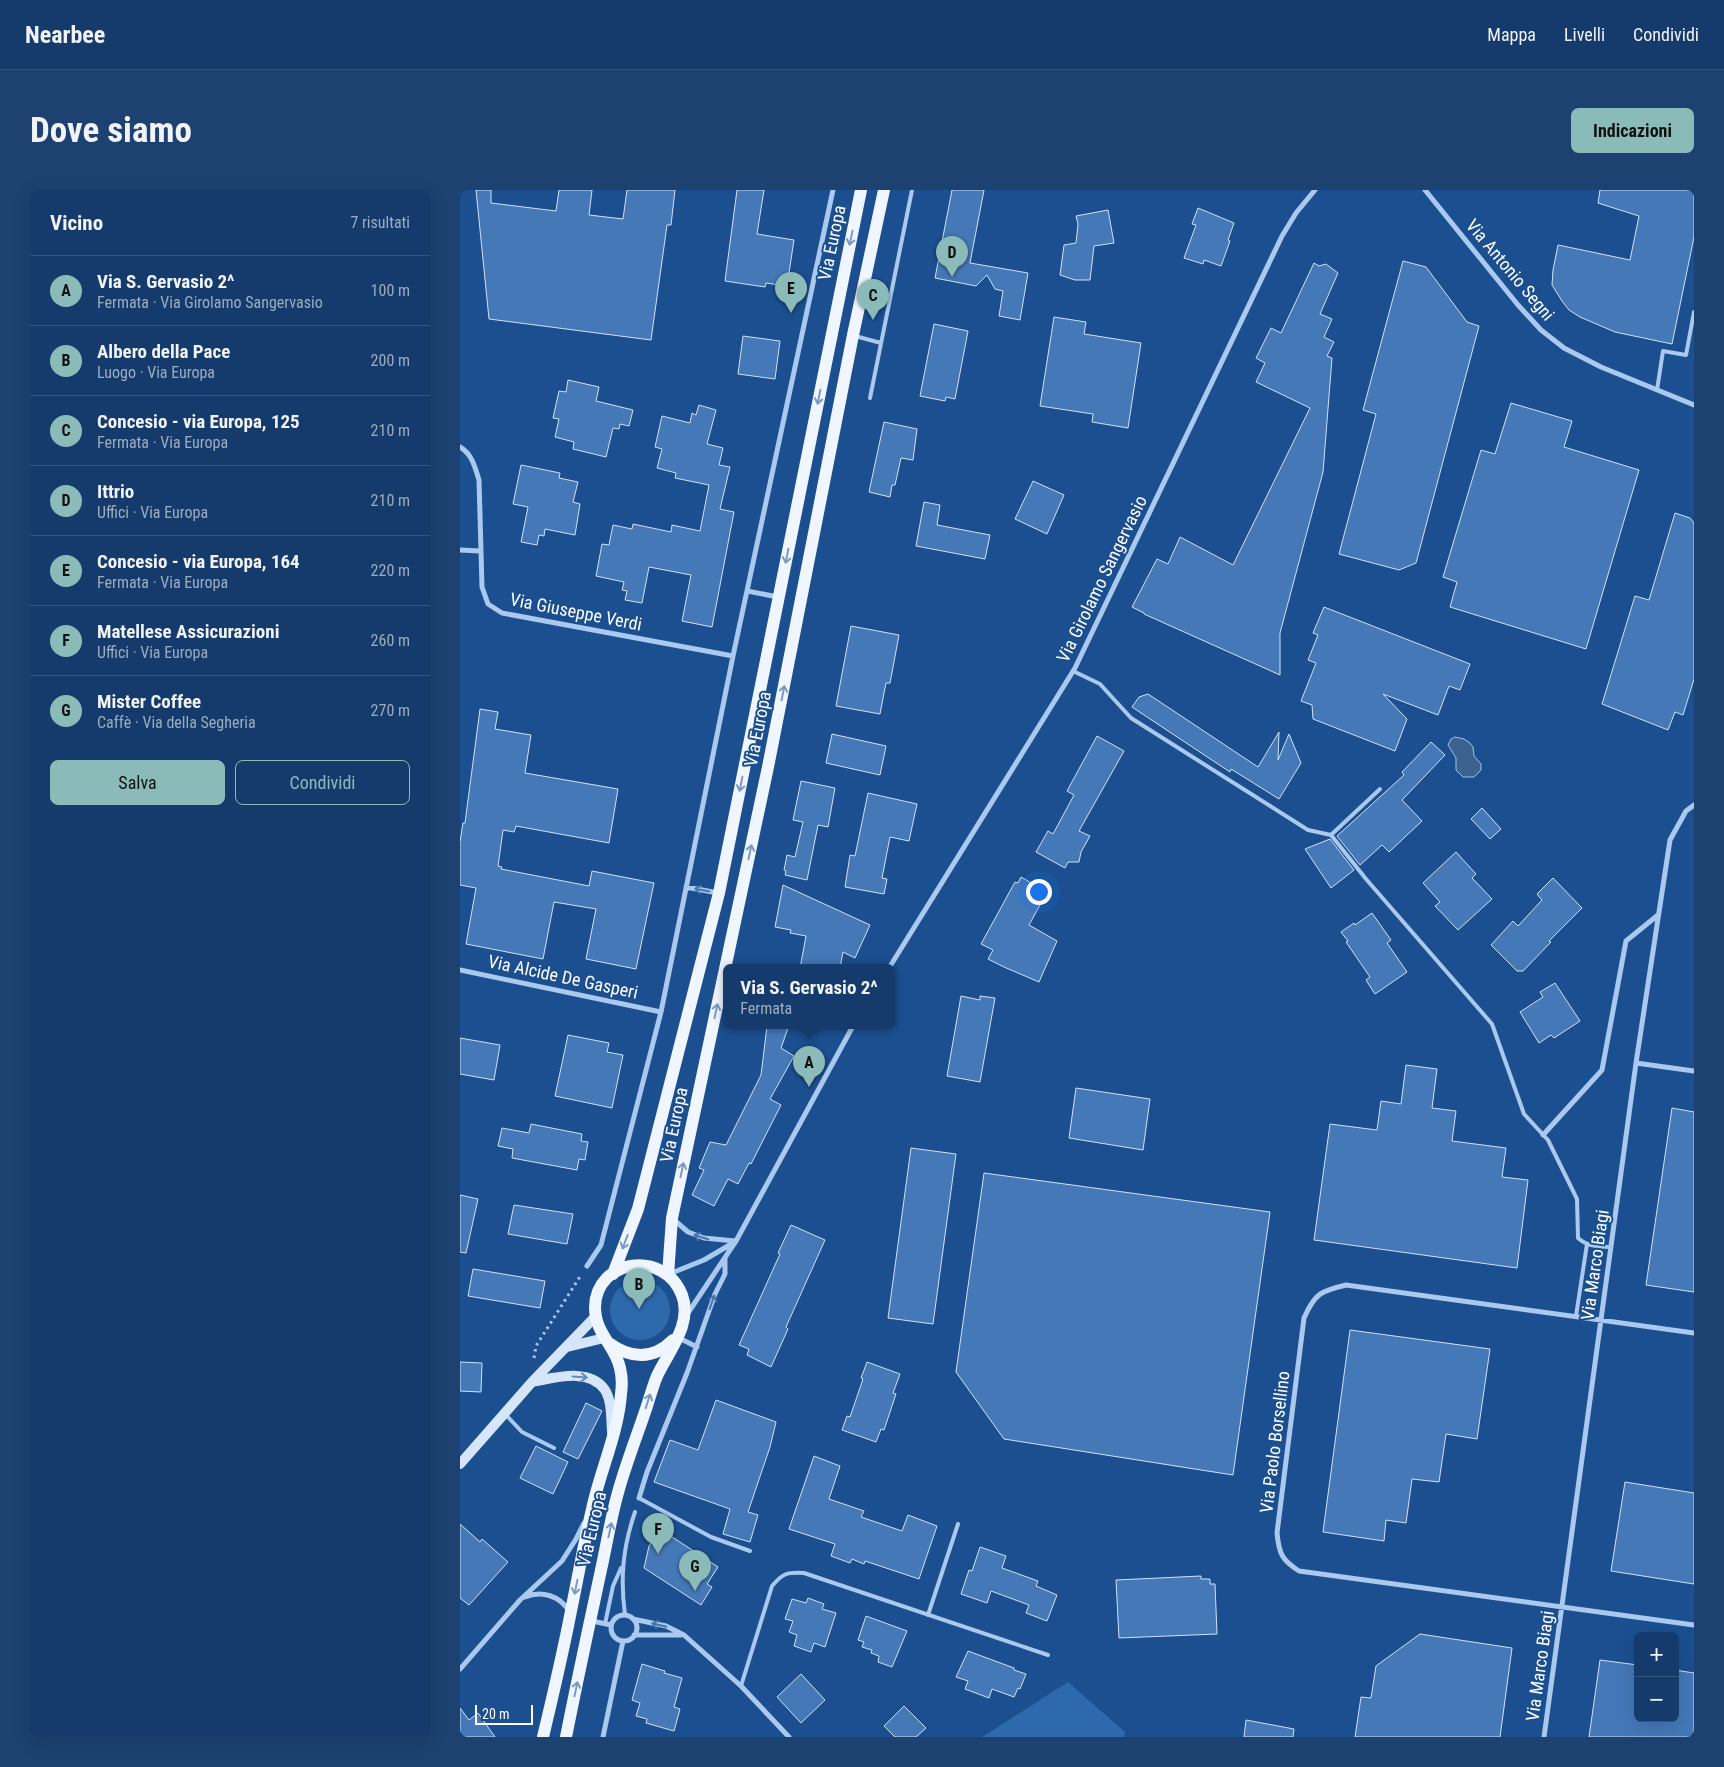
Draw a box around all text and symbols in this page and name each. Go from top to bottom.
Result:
text: Nearbee [25,21,105,49]
text: Mappa [1487,24,1536,45]
text: Livelli [1564,24,1605,45]
text: Condividi [1633,24,1699,45]
button: Indicazioni [1571,108,1694,153]
text: Dove siamo [30,110,192,151]
street label: Via Europa [813,203,850,282]
text: Vicino [50,211,103,235]
text: 7 risultati [350,213,410,232]
street label: Via Antonio Segni [1462,215,1559,325]
one-way arrow [846,229,855,245]
pin: D [936,236,968,277]
text: Via S. Gervasio 2^ [97,270,235,293]
pin: E [775,272,807,313]
pin: C [857,279,889,320]
text: A [61,281,71,300]
text: 100 m [371,281,410,300]
text: Fermata · Via Girolamo Sangervasio [97,293,323,312]
text: Albero della Pace [97,340,230,363]
text: B [62,351,70,370]
text: 200 m [371,351,410,370]
text: Luogo · Via Europa [97,363,215,382]
one-way arrow [813,388,823,404]
text: Concesio - via Europa, 125 [97,410,300,433]
text: C [61,421,71,440]
text: 210 m [371,421,410,440]
text: Fermata · Via Europa [97,433,228,452]
text: Ittrio [97,480,134,503]
text: D [61,491,71,510]
text: 210 m [371,491,410,510]
street label: Via Girolamo Sangervasio [1052,492,1151,666]
text: Uffici · Via Europa [97,503,208,522]
one-way arrow [781,548,791,564]
text: Concesio - via Europa, 164 [97,550,300,573]
text: E [62,561,70,580]
text: 220 m [371,561,410,580]
text: Fermata · Via Europa [97,573,228,592]
street label: Via Giuseppe Verdi [508,588,644,635]
text: Matellese Assicurazioni [97,620,279,643]
text: F [62,631,70,650]
text: 260 m [371,631,410,650]
text: Uffici · Via Europa [97,643,208,662]
one-way arrow [778,686,788,702]
street label: Via Europa [740,689,775,768]
text: Mister Coffee [97,690,201,713]
text: G [61,701,71,720]
text: 270 m [371,701,410,720]
text: Caffè · Via della Segheria [97,713,256,732]
button: Salva [50,760,225,805]
button: Condividi [235,760,410,805]
one-way arrow [735,776,745,792]
one-way arrow [746,845,755,861]
your location [1026,879,1052,905]
one-way arrow [695,885,711,894]
street label: Via Alcide De Gasperi [486,950,640,1003]
popup [723,964,895,1029]
text: Via S. Gervasio 2^ [740,976,878,999]
text: Fermata [740,999,792,1018]
one-way arrow [712,1004,721,1020]
pin: A [793,1046,825,1087]
street label: Via Europa [655,1085,692,1164]
one-way arrow [678,1163,687,1179]
street label: Via Marco Biagi [1576,1208,1613,1322]
one-way arrow [693,1231,709,1241]
one-way arrow [620,1233,629,1249]
pin: B [623,1268,655,1309]
one-way arrow [708,1295,717,1310]
street label: Via Paolo Borsellino [1255,1370,1294,1514]
one-way arrow [572,1372,588,1381]
one-way arrow [644,1393,654,1409]
street label: Via Europa [573,1489,610,1568]
pin: F [642,1513,674,1554]
one-way arrow [606,1523,615,1539]
pin: G [679,1550,711,1591]
one-way arrow [571,1579,580,1595]
street label: Via Marco Biagi [1521,1609,1558,1723]
one-way arrow [652,1620,668,1629]
map controls [1634,1632,1679,1722]
button: + [1634,1632,1679,1677]
button: − [1634,1677,1679,1722]
one-way arrow [571,1682,581,1698]
scale bar [475,1702,532,1725]
text: 20 m [482,1706,510,1722]

